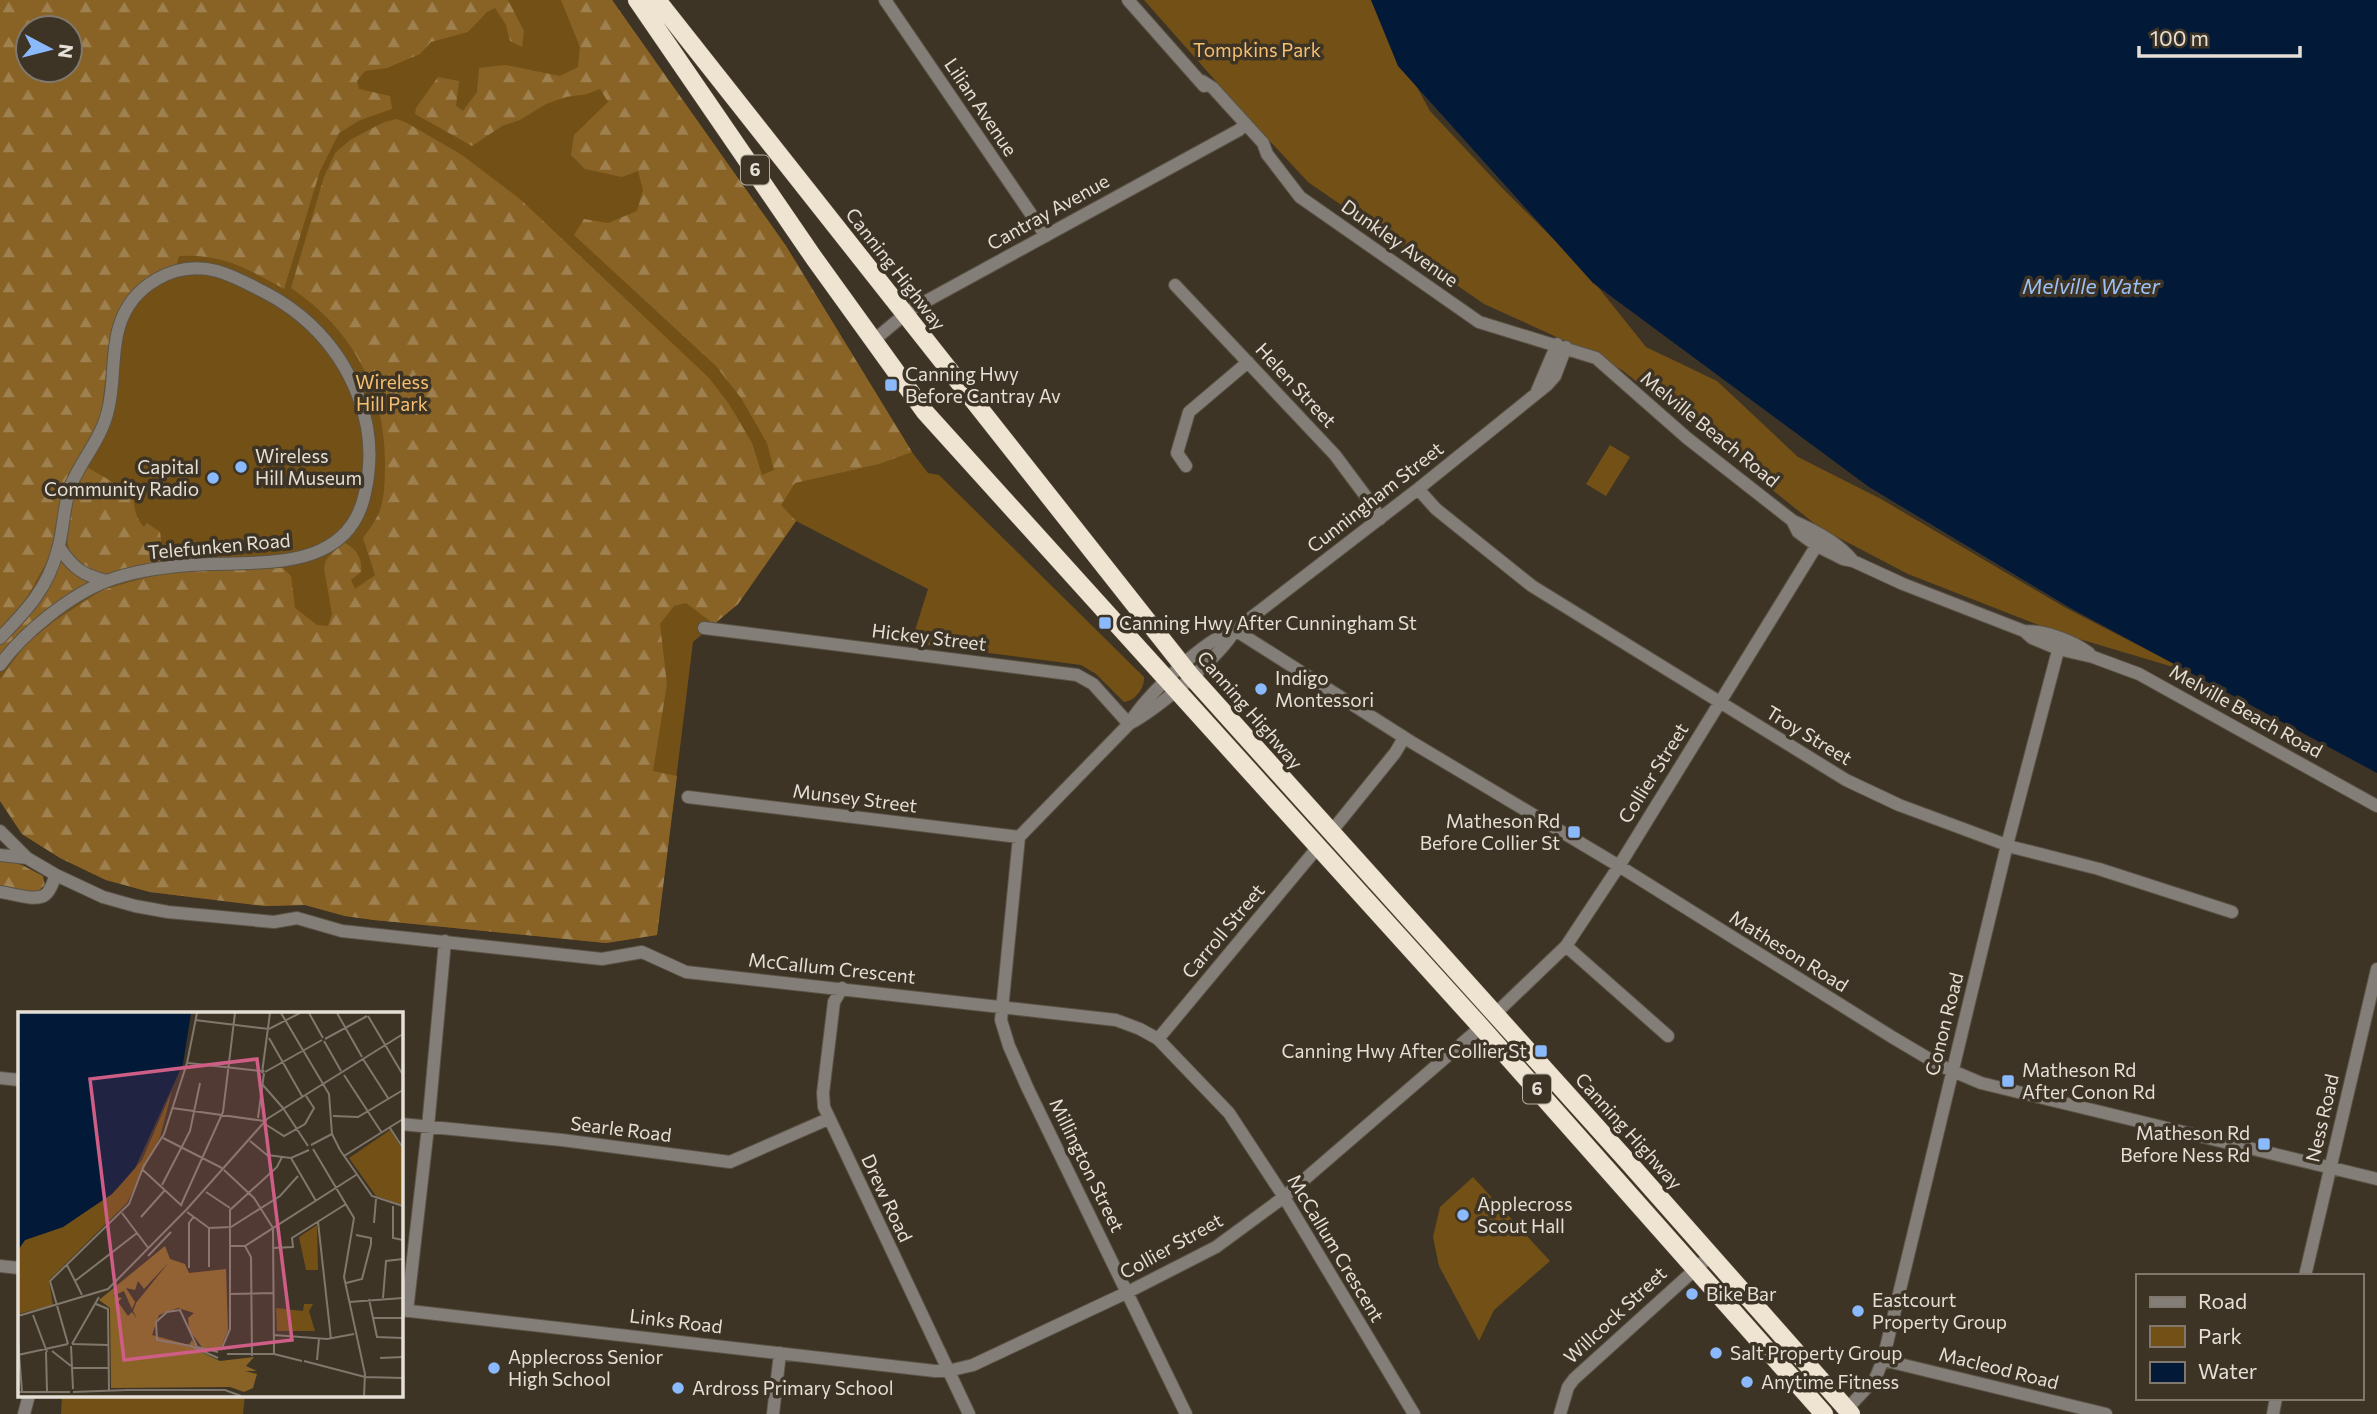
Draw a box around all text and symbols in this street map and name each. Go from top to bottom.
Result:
north arrow [14,14,84,84]
scale bar [2139,14,2300,58]
text: 100 m [2150,25,2209,50]
park label: Tompkins Park [1193,38,1321,61]
text: N [54,43,79,60]
street label: Lilian Avenue [940,53,1023,160]
road number: 6 [741,155,769,184]
street label: Cantray Avenue [983,169,1113,254]
street label: Dunkley Avenue [1337,194,1463,291]
street label: Canning Highway [841,203,951,335]
water label: Melville Water [2022,273,2160,298]
street label: Helen Street [1251,338,1342,432]
place label: Canning Hwy Before Cantray Av [905,362,1061,407]
street label: Melville Beach Road [1636,366,1784,491]
park label: Wireless Hill Park [355,370,429,415]
marker: Canning Hwy Before Cantray Av [883,377,899,393]
street label: Cunningham Street [1302,436,1447,557]
place label: Wireless Hill Museum [255,444,362,489]
place label: Capital Community Radio [44,455,199,500]
marker: Wireless Hill Museum [233,459,249,475]
marker: Capital Community Radio [205,470,221,486]
street label: Telefunken Road [147,528,291,563]
place label: Canning Hwy After Cunningham St [1119,611,1417,634]
marker: Canning Hwy After Cunningham St [1097,615,1113,631]
street label: Hickey Street [870,618,988,655]
street label: Canning Highway [1193,646,1308,774]
street label: Melville Beach Road [2166,659,2327,762]
place label: Indigo Montessori [1275,666,1374,711]
marker: Indigo Montessori [1253,681,1269,697]
street label: Troy Street [1762,700,1857,769]
street label: Collier Street [1613,718,1693,827]
street label: Munsey Street [792,778,919,817]
place label: Matheson Rd Before Collier St [1420,809,1560,854]
marker: Matheson Rd Before Collier St [1566,824,1582,840]
street label: Carroll Street [1176,879,1269,983]
street label: Matheson Road [1726,905,1853,996]
street label: McCallum Crescent [747,947,917,988]
street label: Conon Road [1920,970,1967,1078]
inset map [18,1012,402,1396]
place label: Canning Hwy After Collier St [1282,1039,1527,1062]
marker: Canning Hwy After Collier St [1533,1043,1549,1059]
place label: Matheson Rd After Conon Rd [2022,1058,2155,1103]
street label: Canning Highway [1571,1068,1688,1194]
street label: Ness Road [2300,1072,2343,1164]
marker: Matheson Rd After Conon Rd [2000,1073,2016,1089]
road number: 6 [1523,1074,1551,1104]
street label: Millington Street [1045,1094,1130,1236]
street label: Searle Road [569,1111,673,1146]
place label: Matheson Rd Before Ness Rd [2120,1121,2250,1166]
marker: Matheson Rd Before Ness Rd [2256,1136,2272,1152]
street label: Drew Road [857,1150,918,1245]
street label: McCallum Crescent [1283,1170,1390,1326]
place label: Applecross Scout Hall [1477,1192,1573,1237]
marker: Applecross Scout Hall [1455,1207,1471,1223]
street label: Collier Street [1115,1208,1226,1283]
street label: Willcock Street [1559,1261,1671,1368]
legend [2136,1274,2363,1400]
place label: Bike Bar [1706,1282,1777,1305]
marker: Bike Bar [1684,1286,1700,1302]
place label: Eastcourt Property Group [1872,1288,2007,1333]
text: Road [2198,1288,2247,1313]
street label: Links Road [628,1303,724,1338]
marker: Eastcourt Property Group [1850,1303,1866,1319]
text: Park [2198,1323,2242,1348]
place label: Salt Property Group [1730,1341,1902,1364]
street label: Macleod Road [1937,1342,2061,1393]
place label: Applecross Senior High School [508,1345,663,1390]
marker: Salt Property Group [1708,1345,1724,1361]
text: Water [2198,1358,2257,1383]
marker: Applecross Senior High School [486,1360,502,1376]
place label: Anytime Fitness [1761,1370,1899,1393]
marker: Anytime Fitness [1739,1374,1755,1390]
place label: Ardross Primary School [692,1376,894,1399]
marker: Ardross Primary School [670,1380,686,1396]

